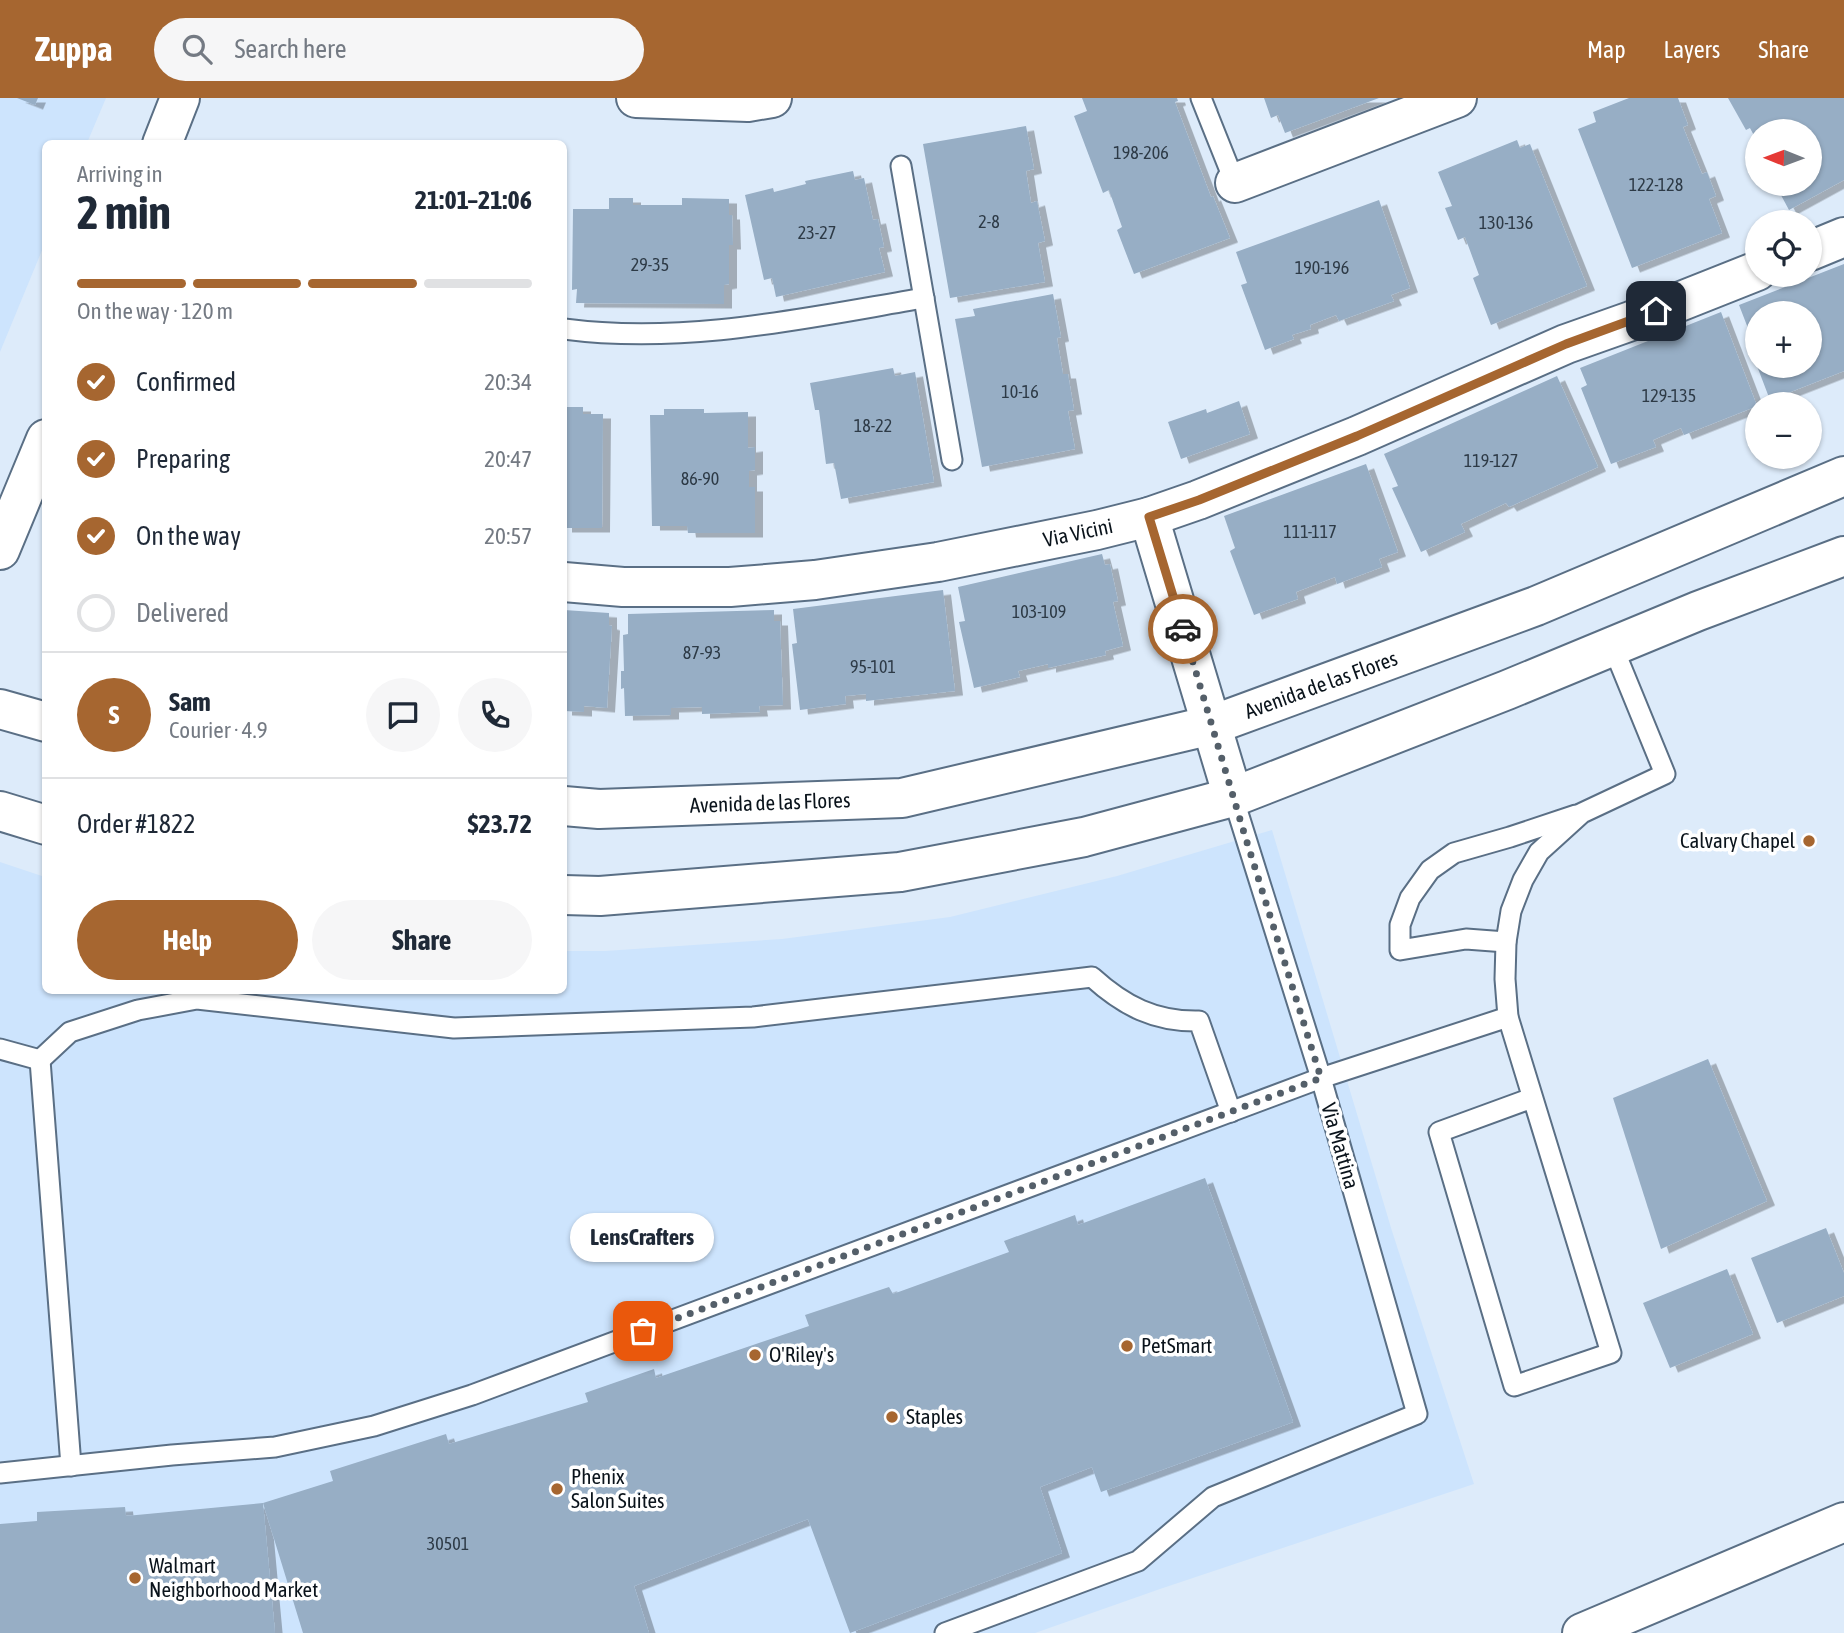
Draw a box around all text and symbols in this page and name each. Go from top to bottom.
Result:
search box [154,18,644,81]
text: Zuppa [35,30,112,68]
icon: search [178,30,216,68]
text: Search here [234,34,347,64]
text: Map [1587,36,1626,63]
text: Layers [1664,36,1720,63]
text: Share [1758,36,1809,63]
north arrow [1745,119,1822,196]
map controls [1745,119,1822,469]
house number: 198-206 [1113,142,1169,163]
text: Arriving in [77,161,163,187]
house number: 122-128 [1629,174,1683,195]
text: 21:01–21:06 [415,185,532,215]
text: 2 min [77,186,171,239]
button: locate [1745,210,1822,287]
house number: 2-8 [978,211,1000,232]
house number: 130-136 [1479,212,1533,233]
house number: 23-27 [798,222,836,243]
house number: 29-35 [631,254,669,275]
house number: 190-196 [1295,257,1349,278]
pin [1626,281,1686,341]
icon: home [1637,292,1675,330]
text: On the way · 120 m [77,298,233,324]
button: + [1745,301,1822,378]
icon: check [77,363,115,401]
text: Confirmed [136,367,236,397]
text: 20:34 [484,369,532,395]
house number: 10-16 [1001,381,1039,402]
house number: 129-135 [1642,385,1696,406]
button: − [1745,392,1822,469]
house number: 18-22 [854,415,892,436]
icon: check [77,440,115,478]
text: Preparing [136,444,230,474]
text: 20:47 [484,446,532,472]
house number: 119-127 [1464,450,1518,471]
house number: 86-90 [681,468,719,489]
street label: Via Vicini [1041,513,1115,551]
icon: check [77,517,115,555]
text: On the way [136,521,241,551]
house number: 111-117 [1283,521,1337,542]
text: 20:57 [484,523,532,549]
courier [1148,594,1218,664]
text: Delivered [136,598,229,628]
house number: 103-109 [1012,601,1066,622]
icon: car [1164,610,1202,648]
house number: 87-93 [683,642,721,663]
street label: Avenida de las Flores [1241,645,1400,723]
house number: 95-101 [850,656,896,677]
button: chat [366,678,440,752]
button: phone [458,678,532,752]
text: Sam [169,687,211,717]
text: S [109,700,119,730]
text: Courier · 4.9 [169,717,268,743]
street label: Avenida de las Flores [689,787,851,817]
text: Order #1822 [77,809,196,839]
text: $23.72 [468,809,532,839]
place label: Calvary Chapel [1680,828,1795,852]
marker: Calvary Chapel [1801,833,1817,849]
button: Help [77,900,298,980]
button: Share [312,900,532,980]
street label: Via Mattina [1317,1100,1365,1192]
callout: LensCrafters [571,1212,715,1261]
text: LensCrafters [590,1224,694,1250]
pin [613,1301,673,1361]
icon: bag [624,1312,662,1350]
place label: PetSmart [1141,1333,1212,1357]
marker: PetSmart [1119,1338,1135,1354]
place label: O'Riley's [769,1342,834,1366]
marker: O'Riley's [747,1347,763,1363]
place label: Staples [906,1404,963,1428]
marker: Staples [884,1409,900,1425]
place label: Phenix Salon Suites [571,1464,664,1512]
marker: Phenix Salon Suites [549,1481,565,1497]
house number: 30501 [427,1533,469,1554]
place label: Walmart Neighborhood Market [149,1553,318,1601]
marker: Walmart Neighborhood Market [127,1570,143,1586]

